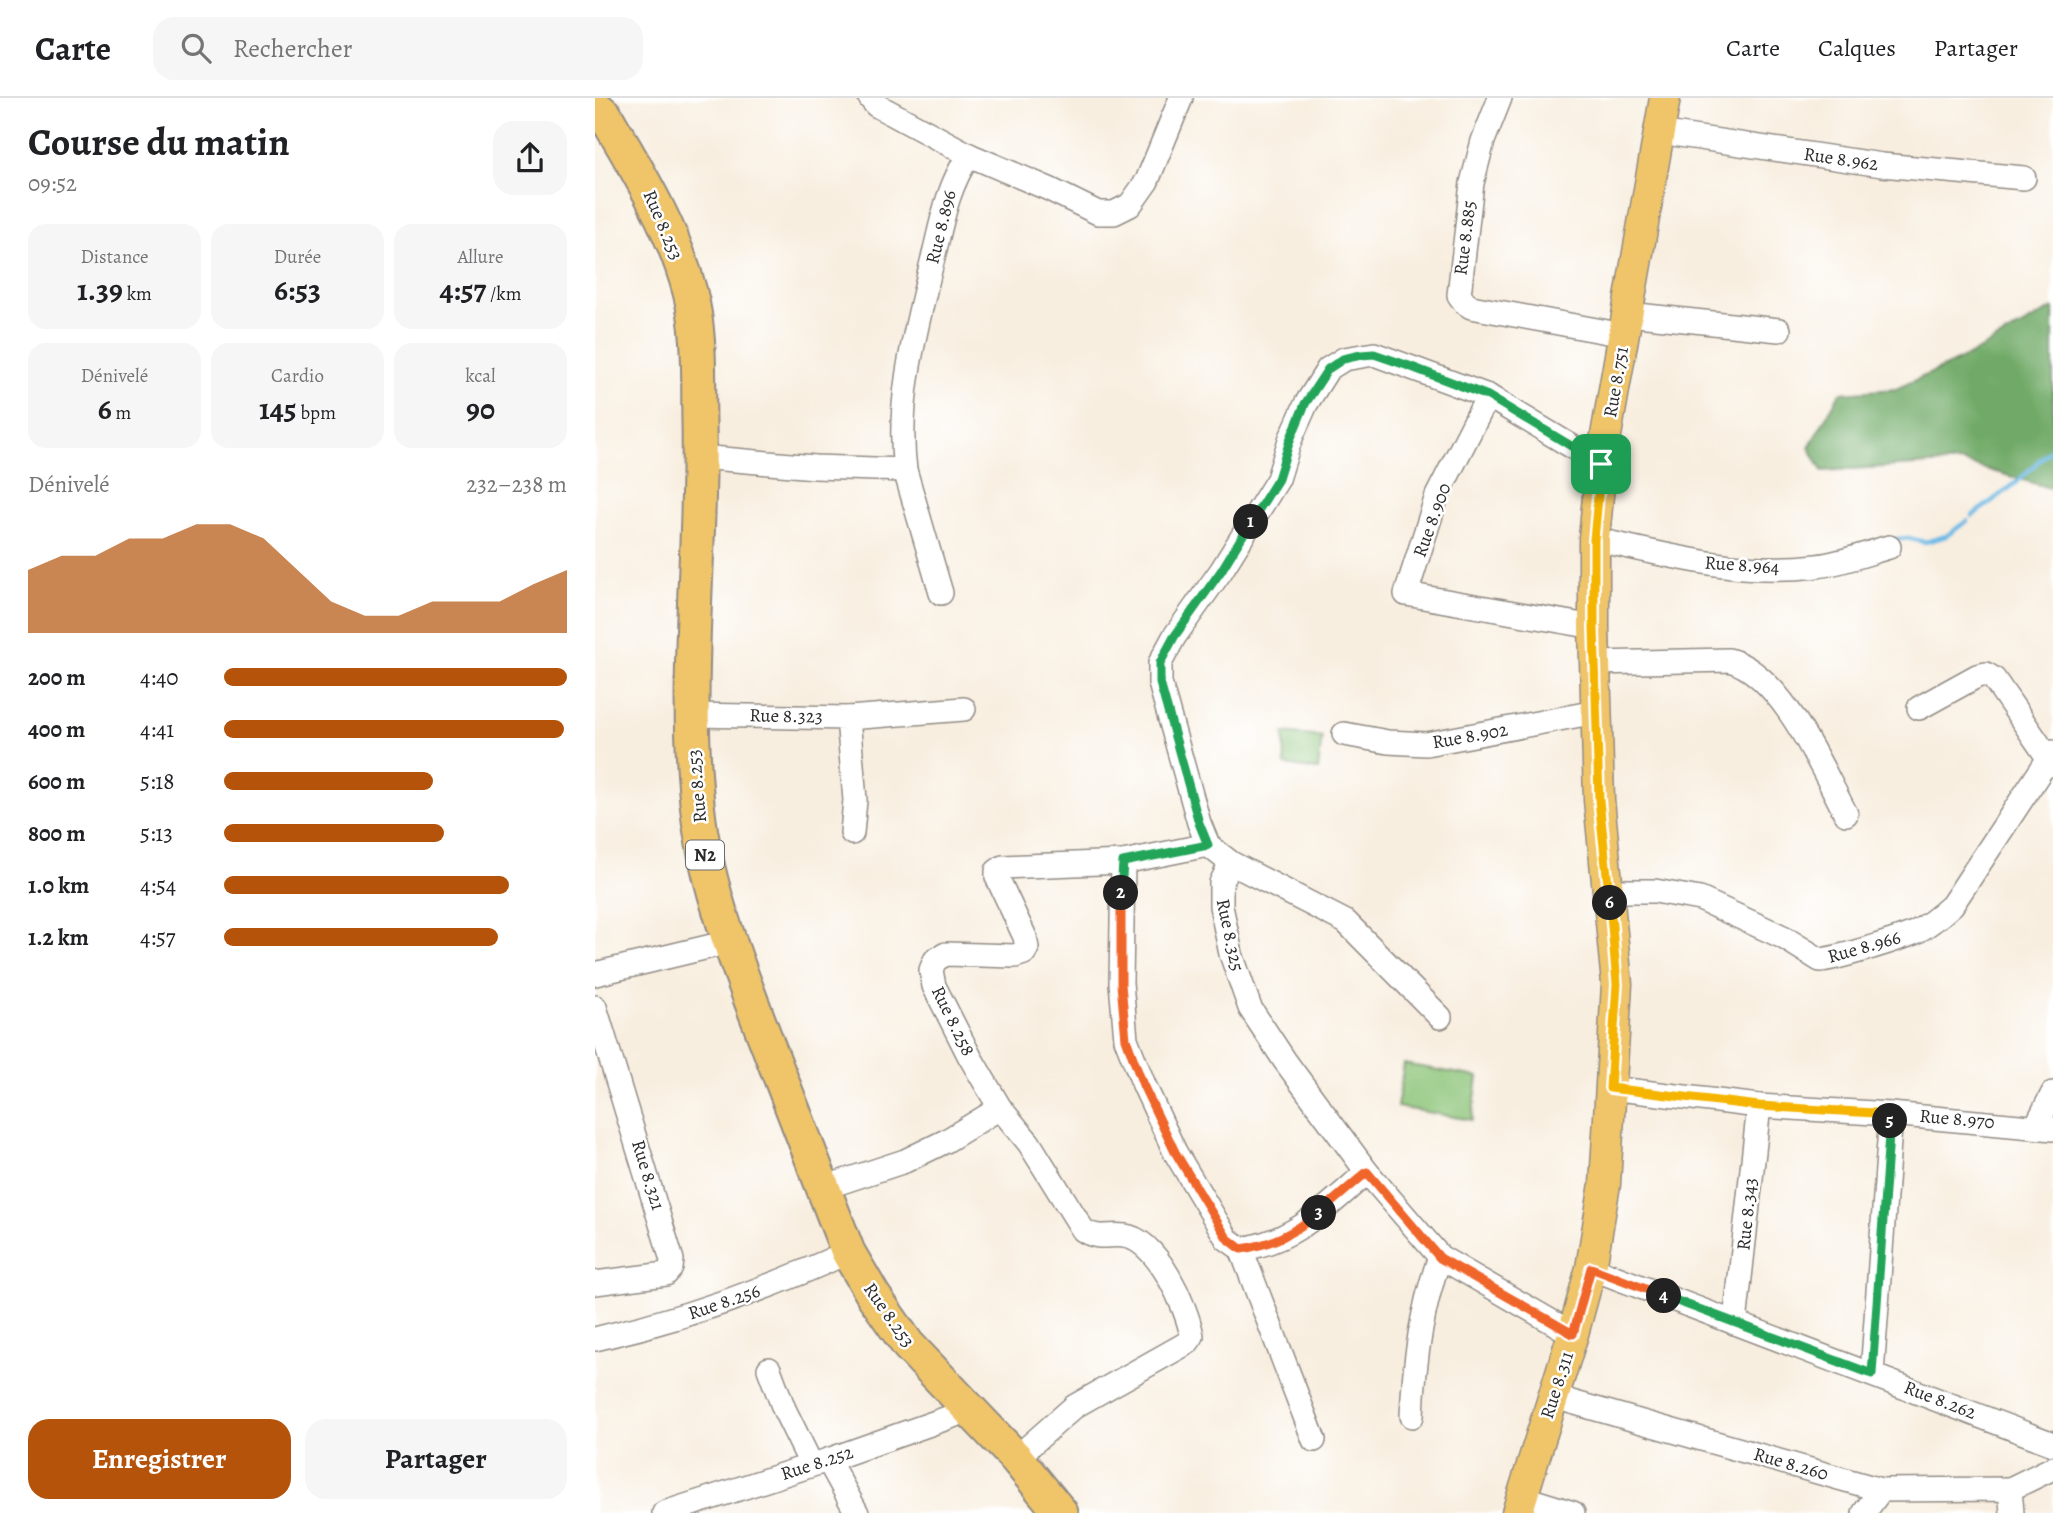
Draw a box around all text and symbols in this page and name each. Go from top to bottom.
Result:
search box [153,17,643,80]
text: Carte [35,26,111,71]
icon: search [177,29,215,67]
text: Rechercher [233,31,353,66]
text: Carte [1726,32,1780,64]
text: Calques [1818,32,1896,64]
text: Partager [1934,32,2018,64]
text: Course du matin [28,116,290,168]
button: share [493,121,567,195]
street label: Rue 8.962 [1802,141,1880,177]
text: 09:52 [28,168,77,199]
street label: Rue 8.253 [637,186,689,264]
street label: Rue 8.896 [919,187,963,267]
street label: Rue 8.885 [1448,199,1482,277]
text: Distance [80,244,149,270]
text: Durée [274,244,321,270]
text: Allure [458,244,503,270]
text: 1.39 [77,270,123,310]
text: 6:53 [274,270,321,310]
text: 4:57 [439,270,486,310]
text: km [123,281,152,307]
text: /km [486,281,522,307]
street label: Rue 8.751 [1597,344,1635,419]
text: Dénivelé [81,363,148,389]
text: Cardio [271,363,324,389]
text: kcal [465,363,496,389]
text: 6 [98,389,112,429]
text: 145 [259,389,297,429]
text: 90 [466,389,495,429]
text: m [112,400,131,426]
text: bpm [297,400,336,426]
pin [1571,434,1631,494]
icon: arrive [1582,445,1620,483]
text: Dénivelé [28,469,110,500]
text: 232–238 m [466,469,567,500]
street label: Rue 8.900 [1407,479,1457,561]
pin: 1 [1233,504,1269,540]
text: 1 [1247,508,1254,534]
street label: Rue 8.964 [1704,549,1781,581]
text: 200 m [28,662,86,693]
text: 4:40 [140,662,179,693]
street label: Rue 8.323 [749,702,823,730]
text: 400 m [28,714,85,745]
text: 4:41 [140,714,174,745]
street label: Rue 8.902 [1430,717,1510,755]
street label: Rue 8.253 [681,748,713,824]
text: 600 m [28,766,85,797]
text: 5:18 [140,766,174,797]
text: 800 m [28,818,85,849]
text: 5:13 [140,818,173,849]
road number: N2 [686,840,724,870]
text: 1.0 km [28,870,89,901]
text: 4:54 [140,870,176,901]
pin: 2 [1103,876,1139,910]
text: 2 [1116,879,1125,905]
pin: 6 [1593,886,1627,920]
text: 6 [1605,889,1614,915]
street label: Rue 8.325 [1210,896,1250,974]
text: 1.2 km [28,922,89,953]
text: 4:57 [140,922,175,953]
street label: Rue 8.966 [1824,924,1904,970]
street label: Rue 8.258 [925,982,981,1060]
street label: Rue 8.970 [1918,1103,1996,1135]
pin: 5 [1873,1104,1907,1138]
text: 5 [1885,1107,1894,1133]
street label: Rue 8.321 [625,1137,671,1214]
street label: Rue 8.343 [1730,1176,1764,1252]
pin: 3 [1301,1196,1337,1230]
text: 3 [1314,1199,1323,1225]
street label: Rue 8.256 [685,1277,764,1326]
street label: Rue 8.253 [857,1277,921,1353]
pin: 4 [1647,1278,1681,1314]
text: 4 [1659,1282,1668,1308]
street label: Rue 8.311 [1534,1347,1580,1422]
street label: Rue 8.262 [1900,1374,1980,1426]
button: Enregistrer [28,1419,291,1499]
button: Partager [305,1419,567,1499]
street label: Rue 8.252 [777,1439,857,1487]
street label: Rue 8.260 [1751,1441,1831,1487]

